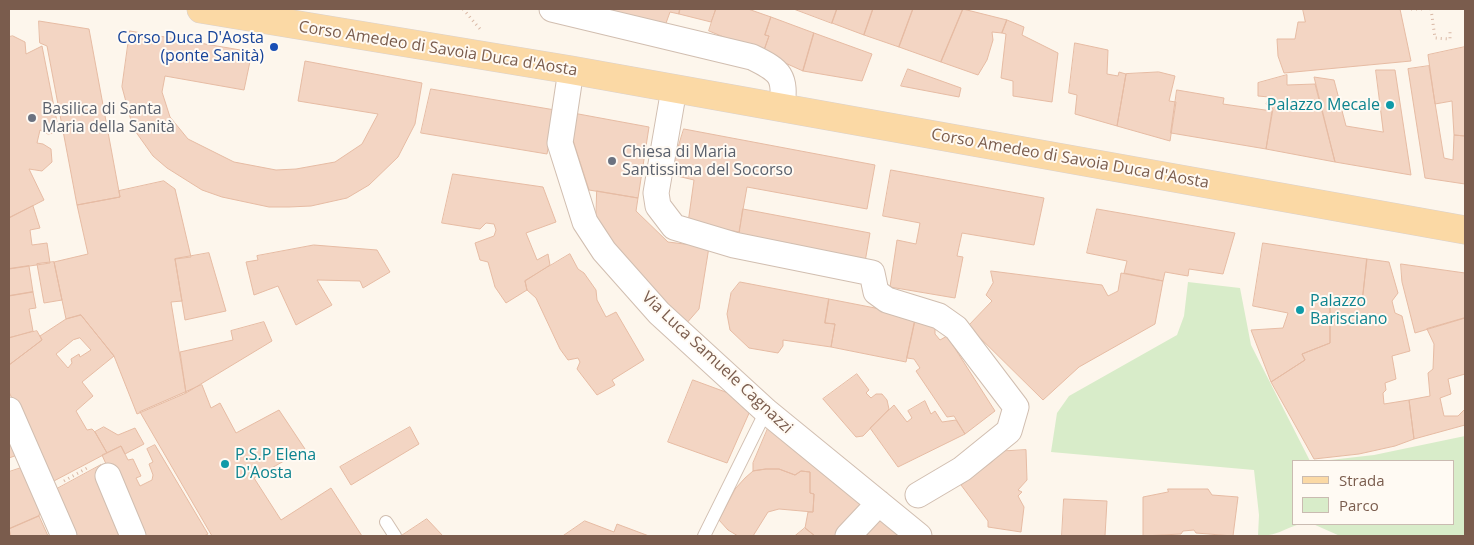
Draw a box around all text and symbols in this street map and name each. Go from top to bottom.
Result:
street label: Corso Amedeo di Savoia Duca d'Aosta [297,17,579,81]
place label: Corso Duca D'Aosta (ponte Sanità) [117,28,264,66]
marker: Corso Duca D'Aosta (ponte Sanità) [268,41,280,53]
place label: Palazzo Mecale [1267,95,1380,115]
place label: Basilica di Santa Maria della Sanità [42,99,175,137]
marker: Palazzo Mecale [1384,99,1396,111]
marker: Basilica di Santa Maria della Sanità [26,112,38,124]
street label: Corso Amedeo di Savoia Duca d'Aosta [930,125,1210,193]
place label: Chiesa di Maria Santissima del Socorso [622,142,793,180]
marker: Chiesa di Maria Santissima del Socorso [606,155,618,167]
street label: Via Luca Samuele Cagnazzi [638,288,796,438]
place label: Palazzo Barisciano [1310,291,1387,329]
marker: Palazzo Barisciano [1294,304,1306,316]
place label: P.S.P Elena D'Aosta [235,445,316,483]
marker: P.S.P Elena D'Aosta [219,458,231,470]
legend [1292,460,1454,525]
text: Strada [1339,470,1385,490]
text: Parco [1339,495,1379,515]

